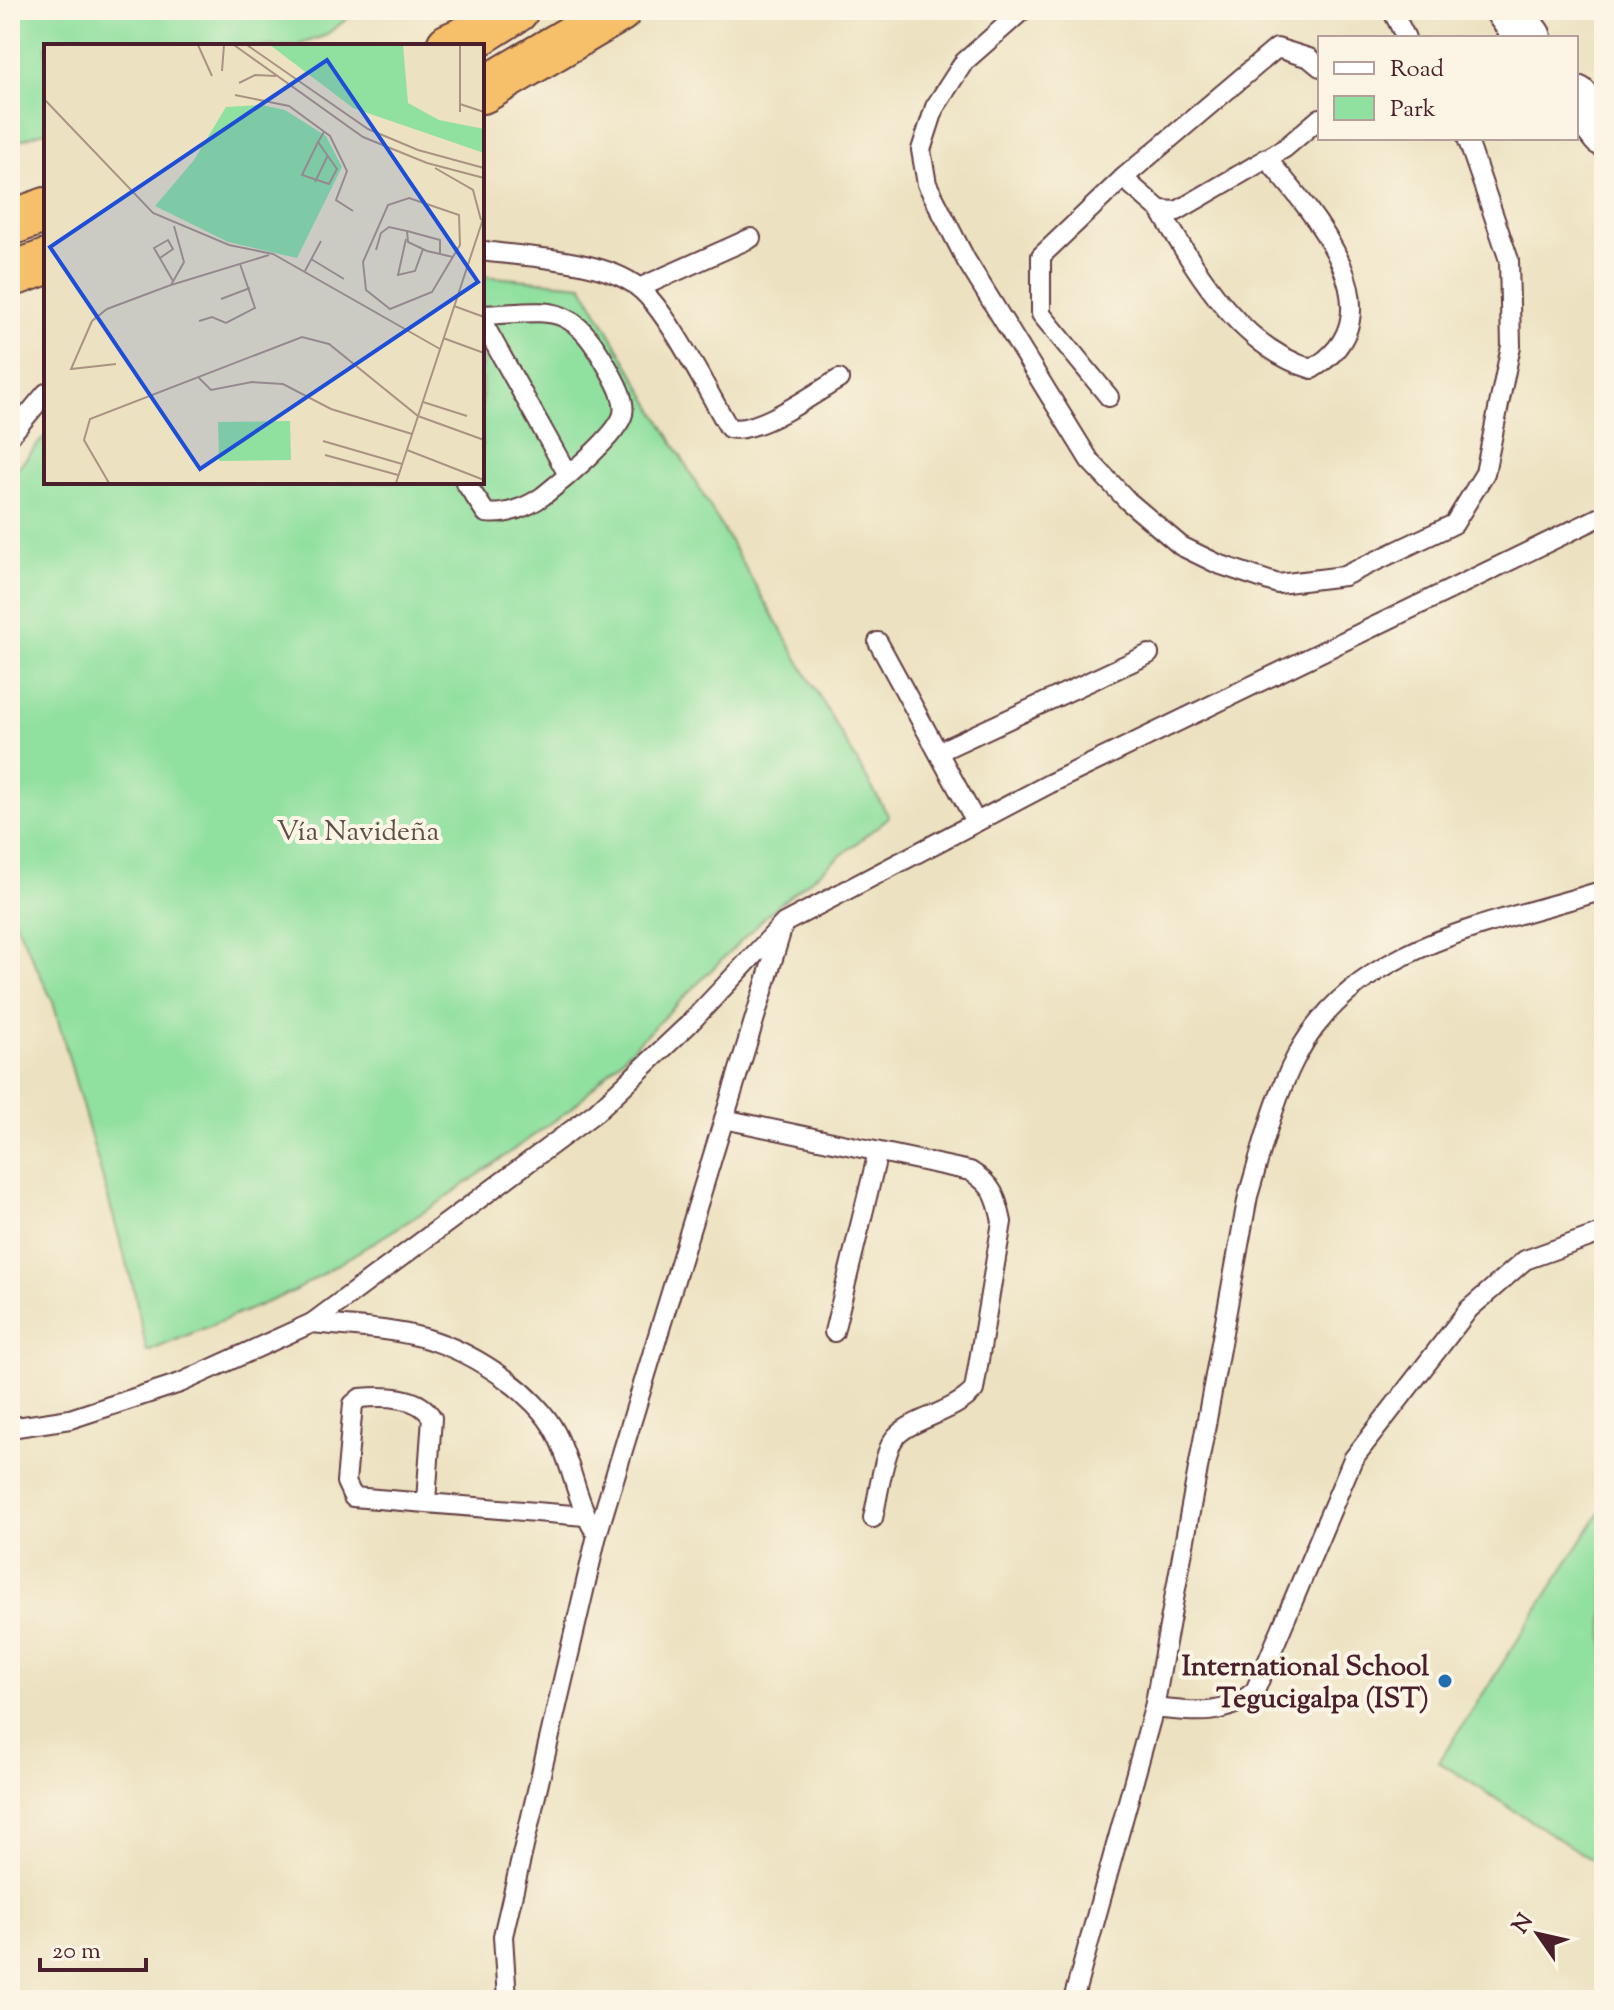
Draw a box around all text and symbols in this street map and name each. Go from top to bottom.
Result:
legend [1318,36,1578,140]
inset map [44,44,484,484]
text: Road [1390,53,1444,87]
text: Park [1390,93,1436,127]
park label: Vía Navideña [277,813,440,853]
place label: International School Tegucigalpa (IST) [1182,1648,1429,1720]
marker: International School Tegucigalpa (IST) [1436,1672,1454,1690]
north arrow [1498,1894,1578,1974]
text: N [1506,1908,1542,1941]
scale bar [40,1922,146,1972]
text: 20 m [52,1935,101,1969]

